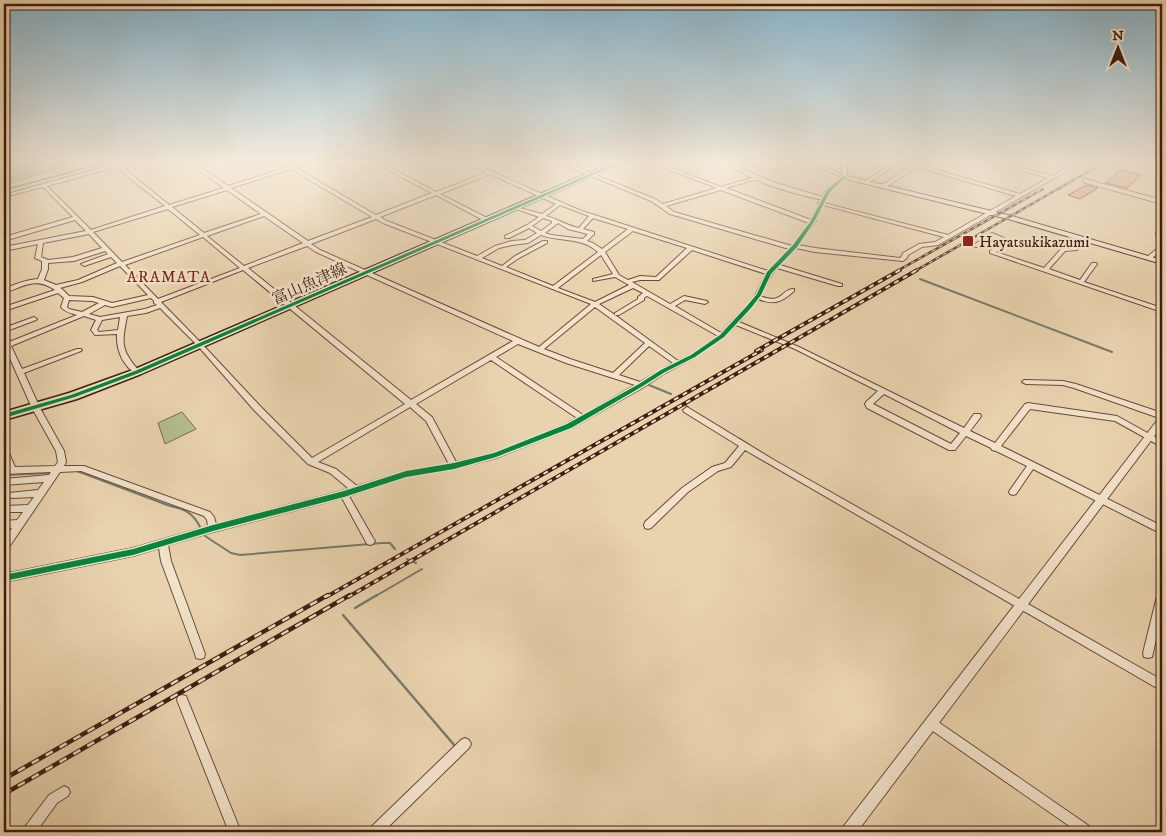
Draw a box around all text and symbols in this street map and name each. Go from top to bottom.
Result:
north arrow [1094,22,1144,72]
text: N [1112,27,1124,45]
place label: Hayatsukikazumi [979,232,1089,252]
marker: Hayatsukikazumi [961,234,975,248]
street label: 富山魚津線 [269,259,350,309]
district label: ARAMATA [127,267,211,287]

